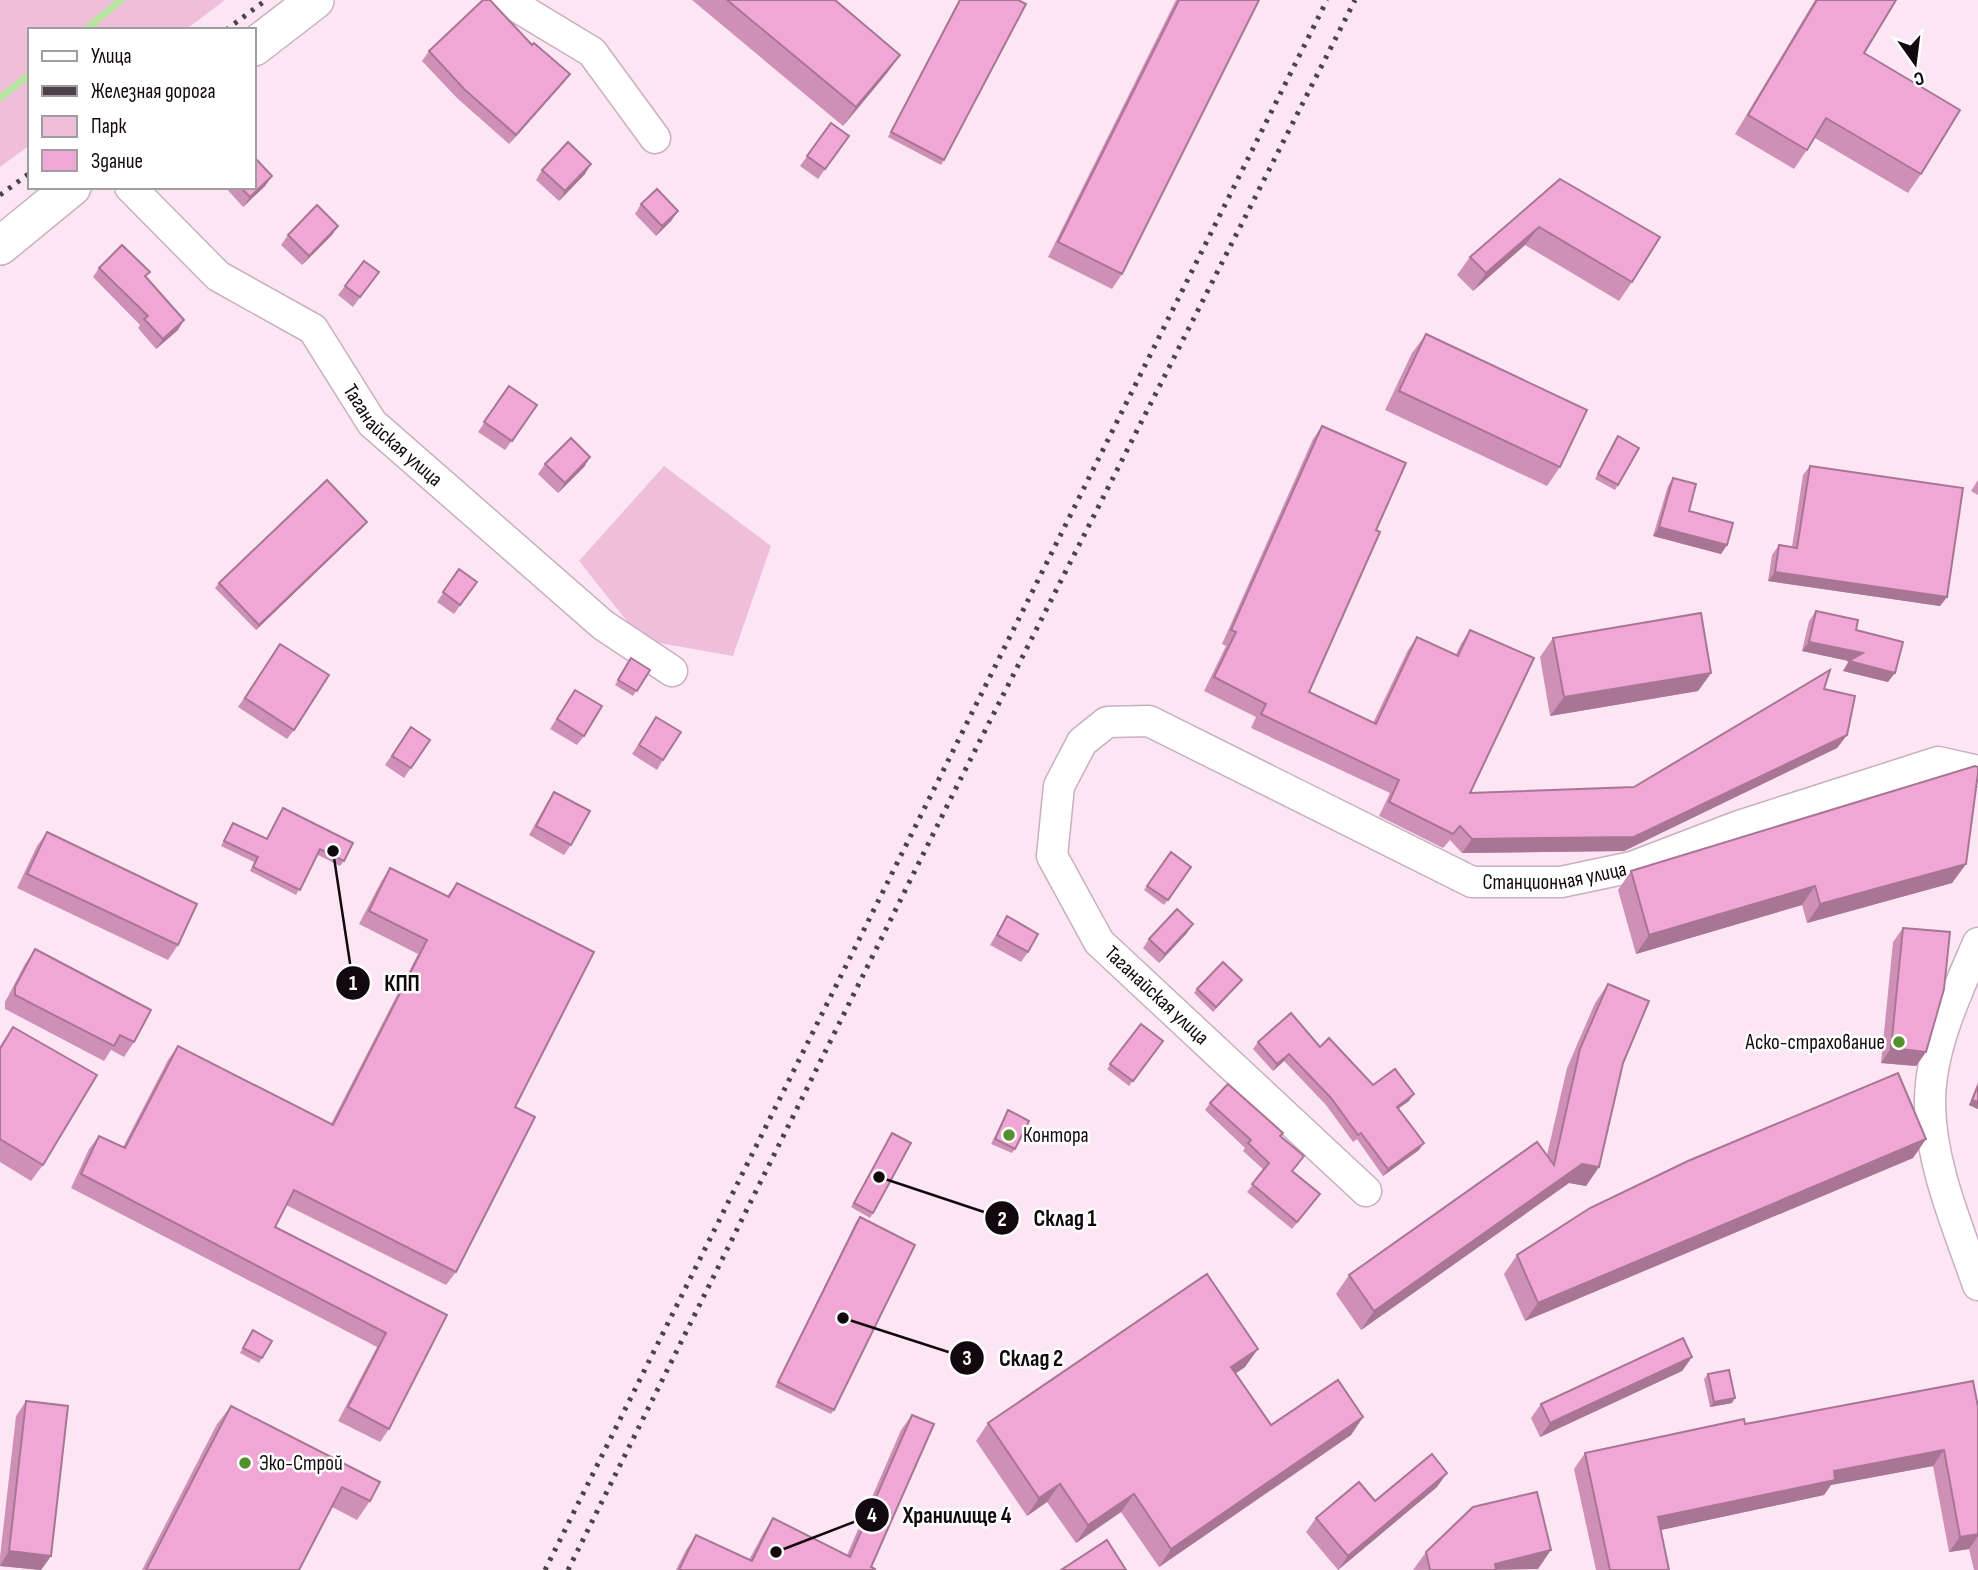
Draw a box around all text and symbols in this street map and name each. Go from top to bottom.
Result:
legend [28,28,256,189]
north arrow [1880,28,1950,98]
text: Улица [91,44,132,69]
text: С [1911,66,1926,90]
text: Железная дорога [91,79,216,104]
text: Парк [91,114,126,139]
text: Здание [91,149,143,174]
street label: Таганайская улица [338,380,448,492]
street label: Станционная улица [1482,857,1629,895]
street label: Таганайская улица [1099,941,1214,1050]
callout: КПП [335,961,434,1005]
text: КПП [384,970,420,998]
text: 1 [349,971,357,996]
place label: Аско-страхование [1745,1030,1885,1055]
marker: Аско-страхование [1891,1034,1907,1050]
place label: Контора [1023,1123,1089,1148]
marker: Контора [1001,1127,1017,1143]
callout: Склад 1 [984,1196,1110,1240]
text: Склад 1 [1034,1205,1097,1233]
text: 2 [997,1207,1007,1232]
callout: Склад 2 [950,1336,1077,1380]
text: Склад 2 [999,1345,1063,1373]
text: 3 [962,1346,972,1371]
place label: Эко-Строй [259,1451,343,1476]
marker: Эко-Строй [237,1455,253,1471]
callout: Хранилище 4 [854,1493,1026,1537]
text: Хранилище 4 [902,1502,1012,1530]
text: 4 [867,1503,877,1528]

